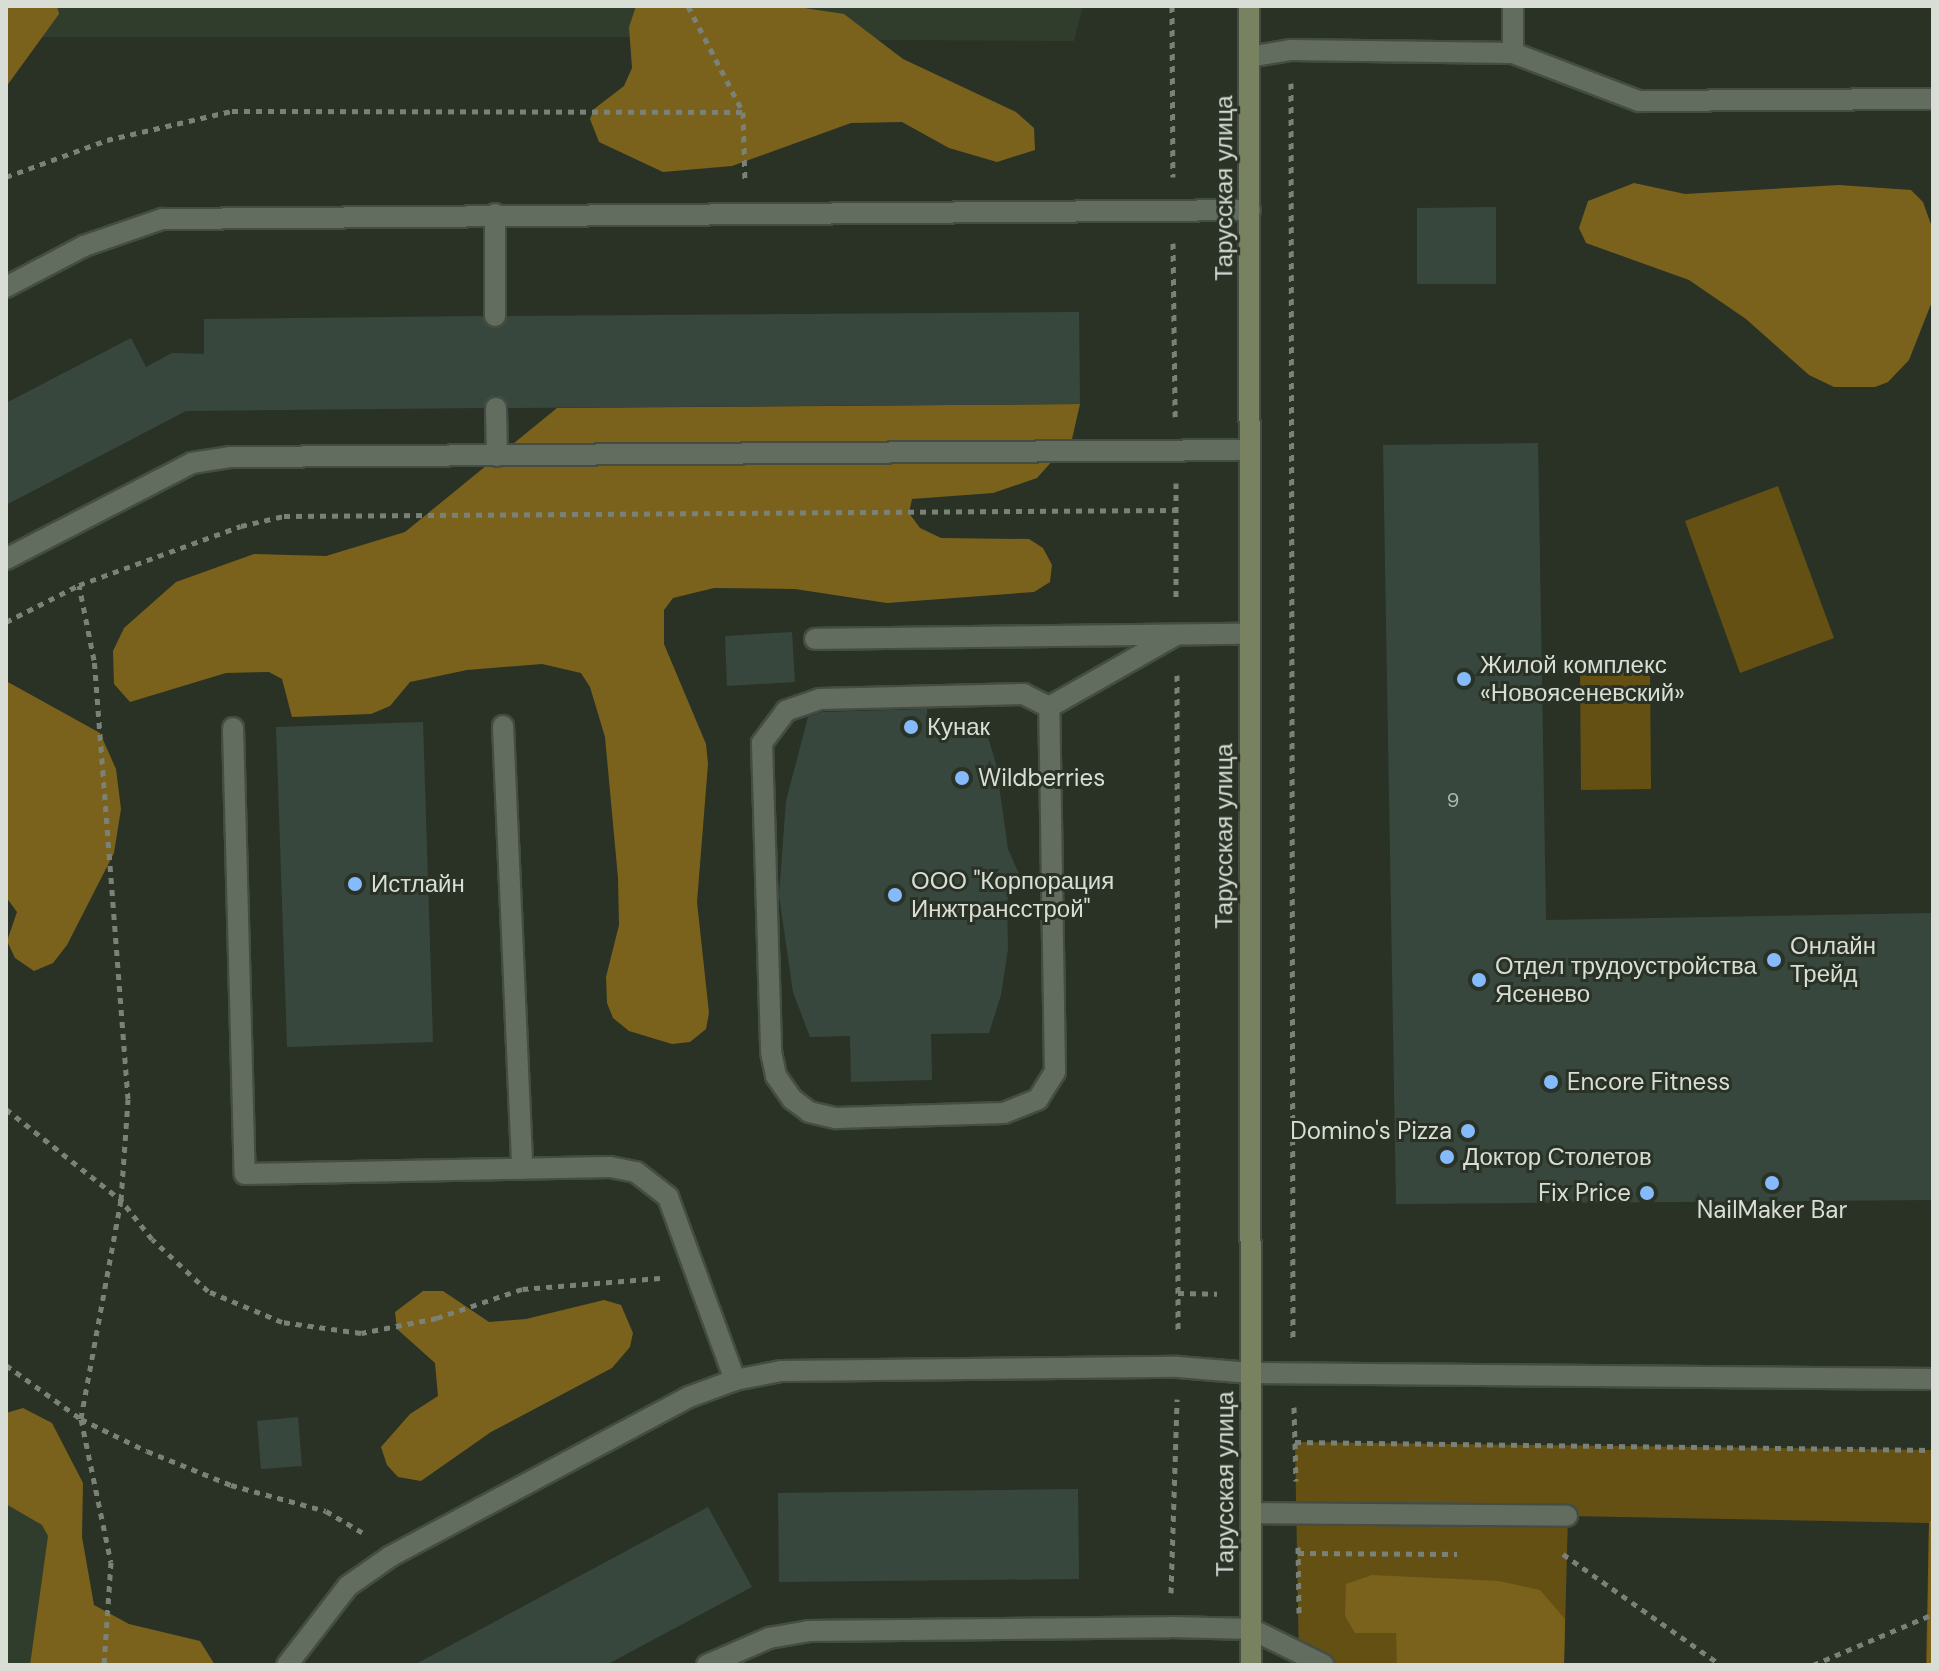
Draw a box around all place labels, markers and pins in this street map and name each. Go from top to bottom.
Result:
place label: Жилой комплекс «Новоясеневский» [1480,651,1685,707]
marker: Жилой комплекс «Новоясеневский» [1455,670,1473,688]
place label: Кунак [927,713,990,741]
marker: Кунак [902,718,920,736]
place label: Wildberries [978,764,1105,792]
marker: Wildberries [953,769,971,787]
place label: ООО "Корпорация Инжтрансстрой" [911,867,1114,923]
place label: Истлайн [371,870,465,898]
marker: Истлайн [346,875,364,893]
marker: ООО "Корпорация Инжтрансстрой" [886,886,904,904]
place label: Онлайн Трейд [1790,932,1876,988]
marker: Онлайн Трейд [1765,951,1783,969]
place label: Отдел трудоустройства Ясенево [1495,952,1757,1008]
marker: Отдел трудоустройства Ясенево [1470,971,1488,989]
place label: Encore Fitness [1567,1068,1730,1096]
marker: Encore Fitness [1542,1073,1560,1091]
place label: Domino's Pizza [1290,1117,1452,1145]
marker: Domino's Pizza [1459,1122,1477,1140]
place label: Доктор Столетов [1463,1143,1652,1171]
marker: Доктор Столетов [1438,1148,1456,1166]
marker: NailMaker Bar [1763,1174,1781,1192]
place label: Fix Price [1538,1179,1631,1207]
marker: Fix Price [1638,1184,1656,1202]
place label: NailMaker Bar [1697,1196,1847,1224]

